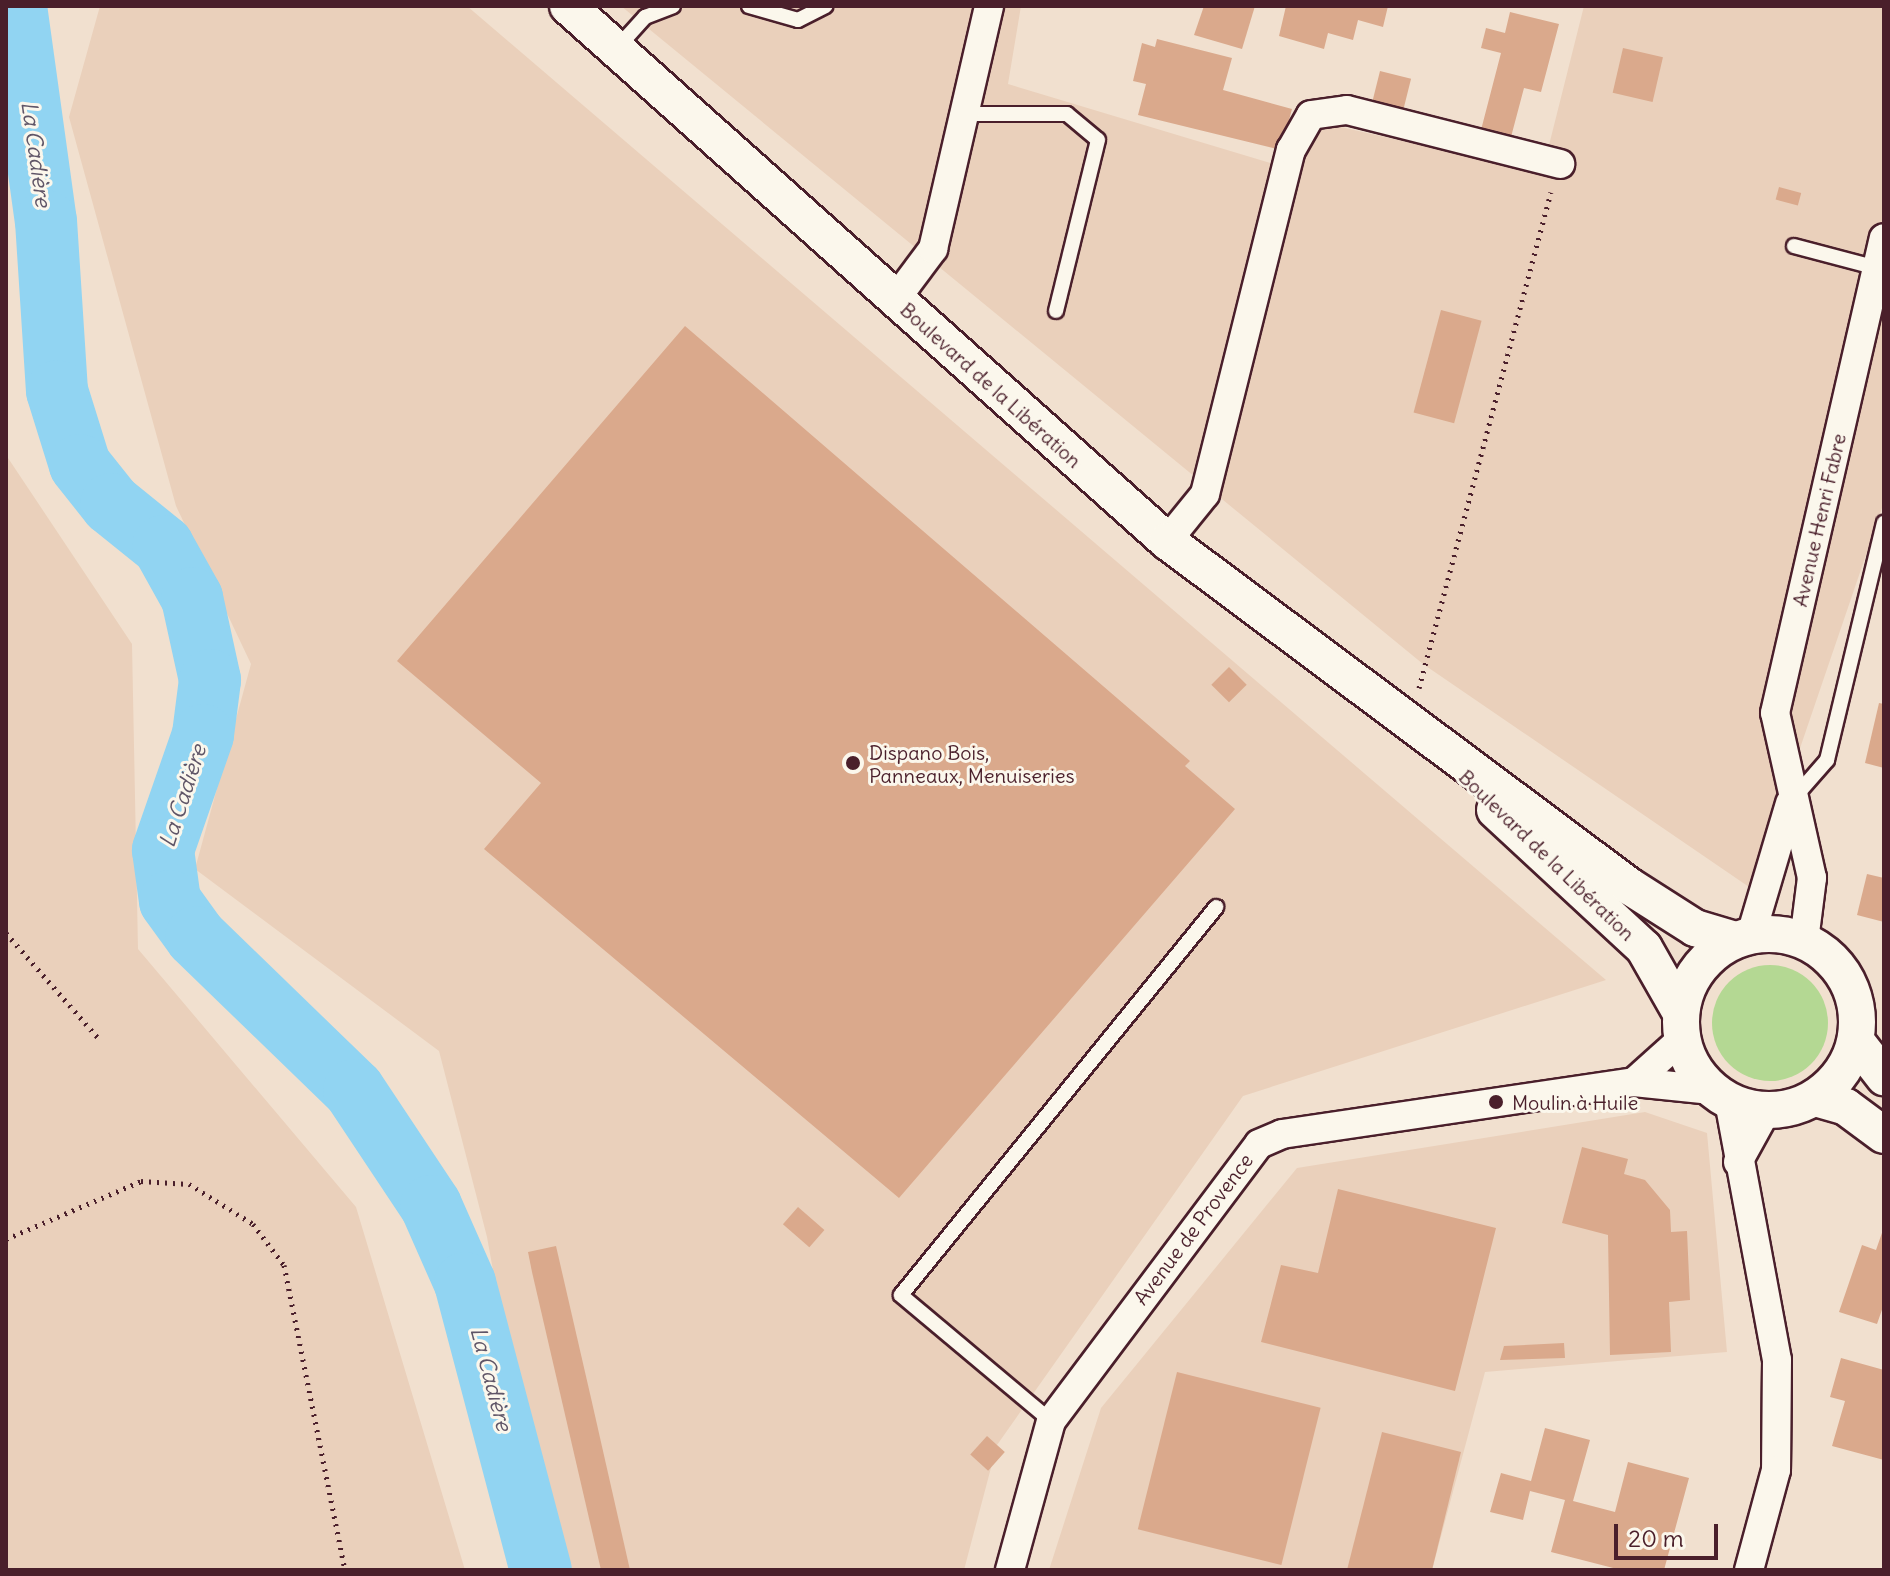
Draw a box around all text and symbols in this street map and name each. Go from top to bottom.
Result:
water label: La Cadière [16,100,56,208]
street label: Boulevard de la Libération [896,297,1086,473]
street label: Avenue Henri Fabre [1787,431,1851,609]
place label: Dispano Bois, Panneaux, Menuiseries [869,740,1075,787]
water label: La Cadière [154,741,212,851]
marker: Dispano Bois, Panneaux, Menuiseries [844,754,862,772]
street label: Boulevard de la Libération [1454,765,1640,945]
place label: Moulin à Huile [1512,1090,1638,1114]
marker: Moulin à Huile [1487,1093,1505,1111]
street label: Avenue de Provence [1128,1149,1258,1309]
water label: La Cadière [464,1324,518,1434]
scale bar [1618,1508,1722,1558]
text: 20 m [1628,1523,1684,1553]

